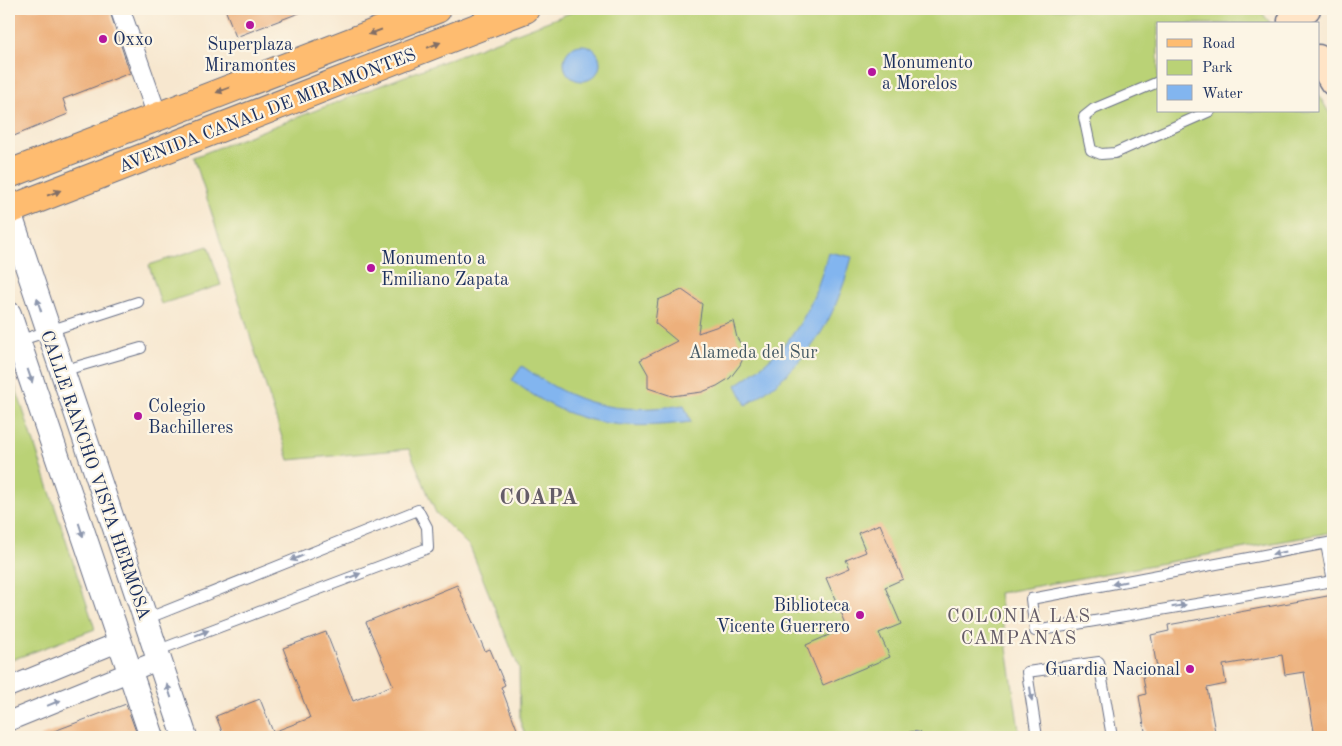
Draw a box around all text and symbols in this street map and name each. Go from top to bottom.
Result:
marker: Superplaza Miramontes [244,19,256,31]
legend [1157,22,1320,112]
one-way arrow [367,28,382,36]
place label: Oxxo [113,31,153,49]
marker: Oxxo [97,33,109,45]
place label: Superplaza Miramontes [204,36,296,75]
text: Road [1202,37,1236,52]
one-way arrow [427,41,442,49]
street label: AVENIDA CANAL DE MIRAMONTES [116,46,419,176]
place label: Monumento a Morelos [882,54,973,93]
text: Park [1202,61,1233,76]
marker: Monumento a Morelos [866,66,878,78]
one-way arrow [215,86,230,94]
text: Water [1202,87,1243,102]
one-way arrow [47,189,62,197]
place label: Monumento a Emiliano Zapata [381,250,509,289]
marker: Monumento a Emiliano Zapata [365,262,377,274]
one-way arrow [34,297,42,312]
street label: CALLE RANCHO VISTA HERMOSA [37,328,153,623]
park label: Alameda del Sur [688,344,818,362]
one-way arrow [27,369,34,384]
place label: Colegio Bachilleres [148,398,233,437]
marker: Colegio Bachilleres [132,410,144,422]
district label: COAPA [499,487,579,509]
one-way arrow [78,523,86,538]
one-way arrow [1270,549,1286,557]
one-way arrow [290,555,304,563]
one-way arrow [347,572,362,580]
one-way arrow [1110,579,1126,587]
place label: Biblioteca Vicente Guerrero [716,597,850,636]
one-way arrow [1172,602,1188,610]
district label: COLONIA LAS CAMPANAS [947,608,1091,649]
marker: Biblioteca Vicente Guerrero [854,609,866,621]
one-way arrow [195,629,209,637]
place label: Guardia Nacional [1045,661,1180,679]
marker: Guardia Nacional [1184,663,1196,675]
one-way arrow [165,683,173,698]
one-way arrow [1027,687,1035,703]
one-way arrow [47,699,61,707]

